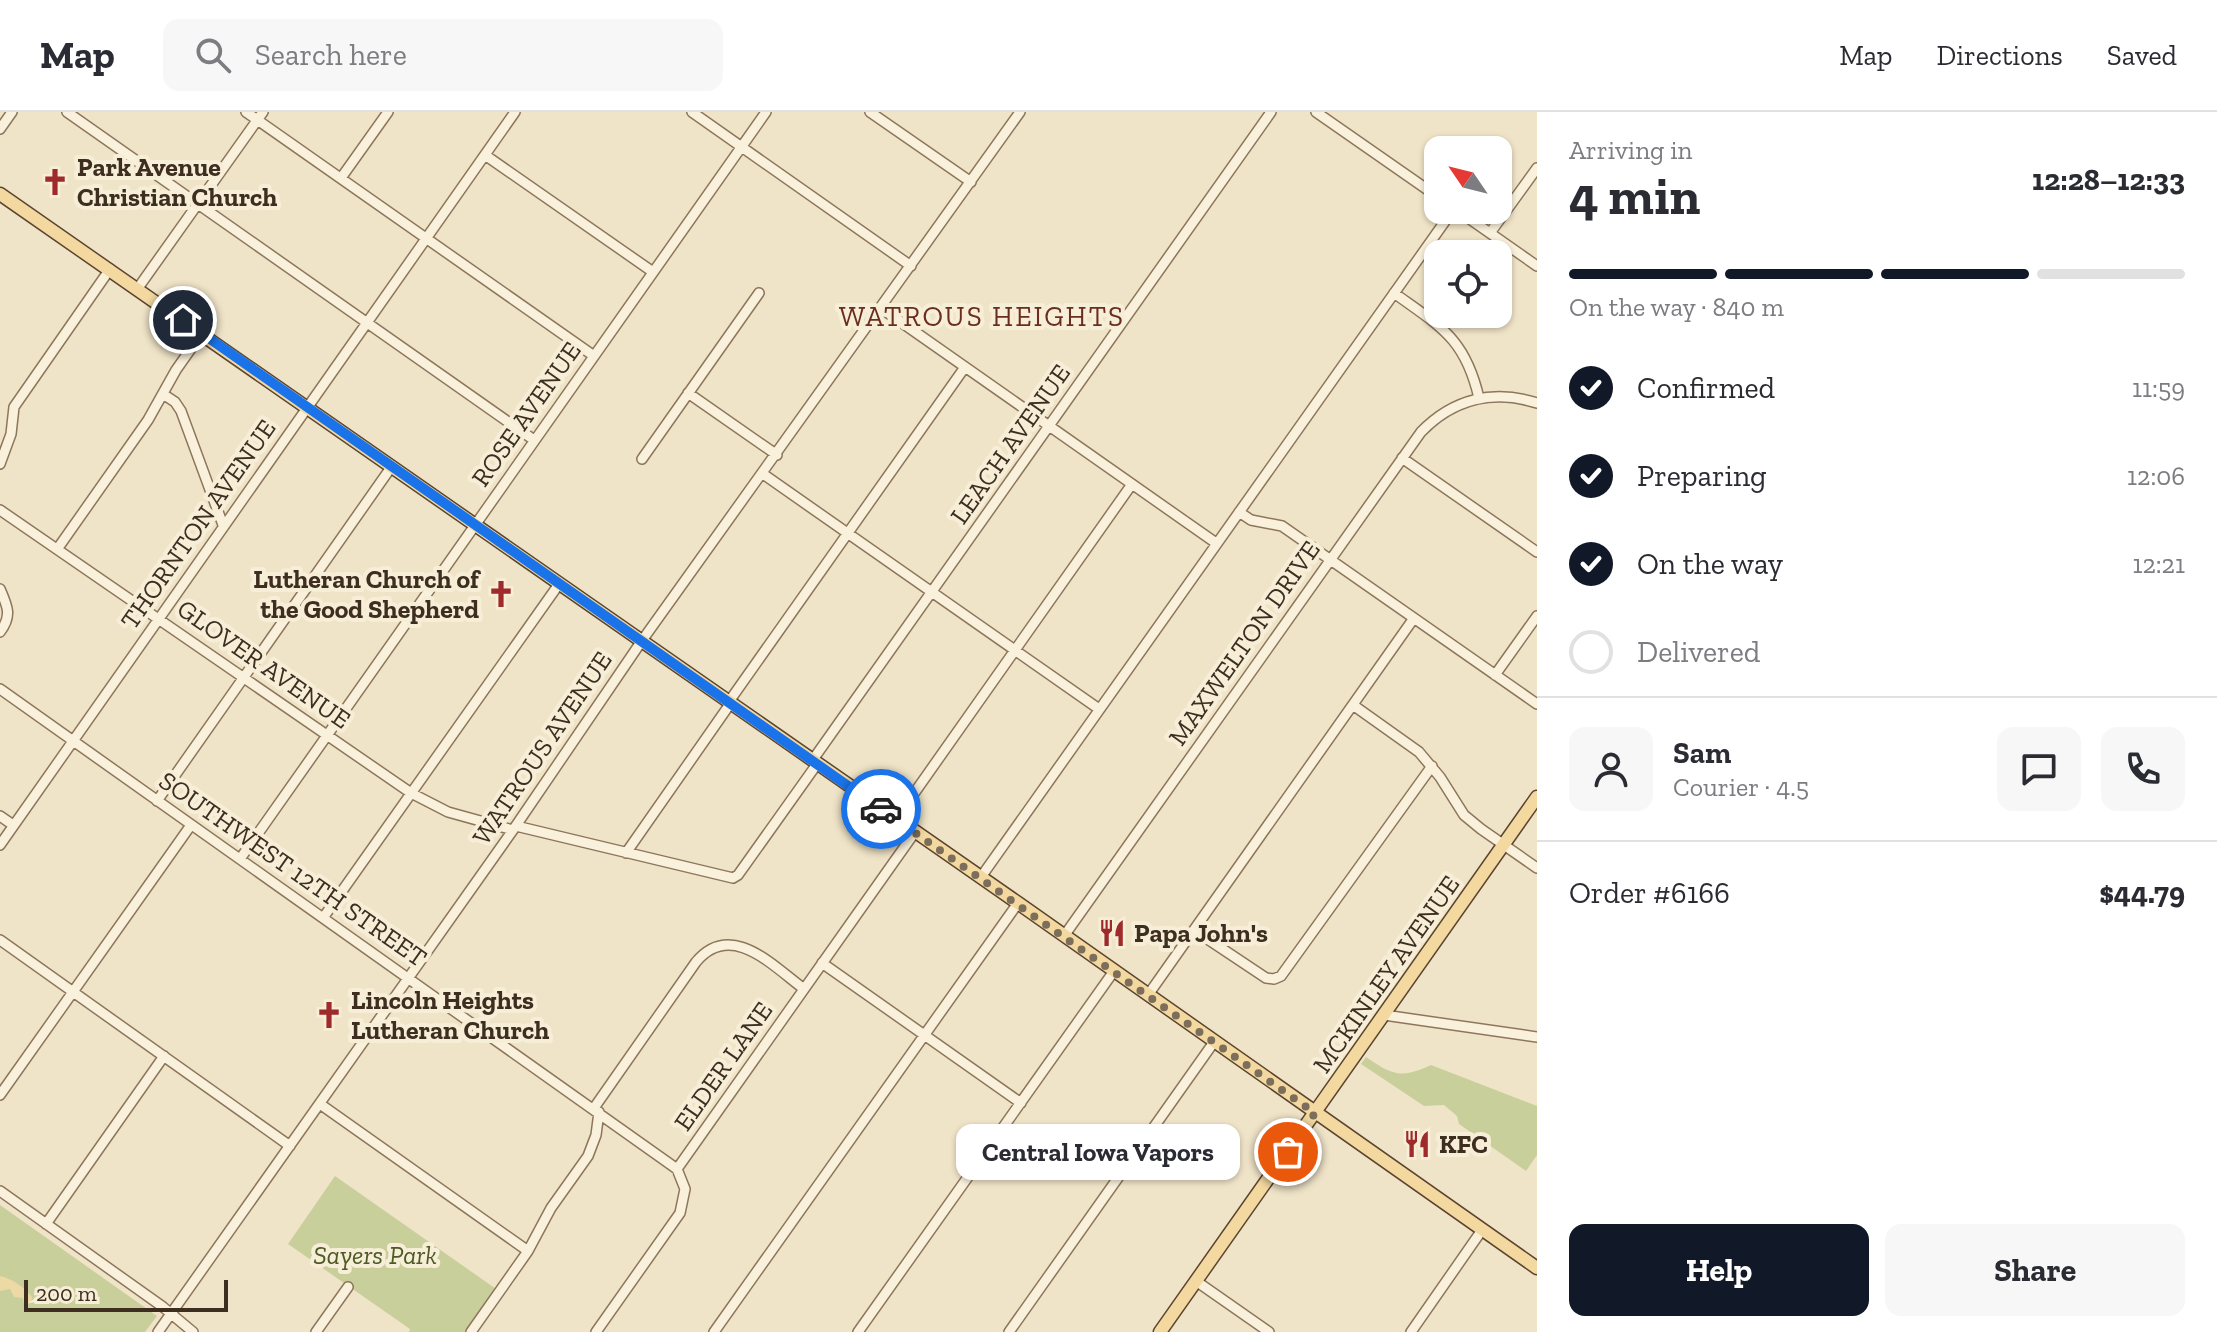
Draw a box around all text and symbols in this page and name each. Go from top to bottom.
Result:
search box [163,19,723,91]
text: Map [40,32,115,78]
icon: search [191,33,235,77]
text: Search here [255,37,407,73]
text: Map [1839,39,1892,72]
text: Directions [1936,39,2063,72]
text: Saved [2107,39,2177,72]
text: Arriving in [1569,134,1692,166]
north arrow [1424,136,1512,224]
map controls [1424,136,1512,328]
place label: Park Avenue Christian Church [77,151,277,213]
text: 12:28–12:33 [2032,162,2185,198]
text: 4 min [1569,165,1700,227]
church icon: Park Avenue Christian Church [40,167,70,197]
button: locate [1424,240,1512,328]
pin [149,286,217,354]
text: On the way · 840 m [1569,291,1784,323]
icon: home [161,298,205,342]
district label: WATROUS HEIGHTS [839,300,1125,333]
street label: ROSE AVENUE [464,335,588,493]
street label: LEACH AVENUE [943,358,1077,530]
icon: check [1569,366,1613,410]
text: Confirmed [1637,370,1775,406]
text: 11:59 [2132,372,2185,404]
street label: THORNTON AVENUE [114,413,282,635]
icon: check [1569,454,1613,498]
text: Preparing [1637,458,1767,494]
text: 12:06 [2127,460,2185,492]
street label: MAXWELTON DRIVE [1161,534,1327,752]
icon: check [1569,542,1613,586]
text: On the way [1637,546,1783,582]
text: 12:21 [2132,548,2185,580]
place label: Lutheran Church of the Good Shepherd [253,563,482,625]
church icon: Lutheran Church of the Good Shepherd [486,579,516,609]
street label: GLOVER AVENUE [171,592,357,736]
text: Delivered [1637,634,1760,670]
street label: WATROUS AVENUE [465,645,619,851]
button: person [1569,727,1653,811]
button: chat [1997,727,2081,811]
button: phone [2101,727,2185,811]
text: Sam [1673,735,1731,771]
street label: SOUTHWEST 12TH STREET [153,764,433,974]
courier [841,769,921,849]
text: Courier · 4.5 [1673,771,1809,803]
icon: car [859,787,903,831]
street label: MCKINLEY AVENUE [1306,869,1466,1079]
text: Order #6166 [1569,875,1730,911]
text: $44.79 [2099,875,2185,911]
place label: Papa John's [1134,917,1268,949]
restaurant icon: Papa John's [1097,918,1127,948]
place label: Lincoln Heights Lutheran Church [351,984,549,1046]
street label: ELDER LANE [667,995,779,1137]
church icon: Lincoln Heights Lutheran Church [314,1000,344,1030]
pin [1254,1118,1322,1186]
callout: Central Iowa Vapors [956,1124,1240,1180]
place label: KFC [1439,1128,1488,1160]
restaurant icon: KFC [1402,1129,1432,1159]
icon: bag [1266,1130,1310,1174]
text: Central Iowa Vapors [982,1136,1214,1168]
button: Help [1569,1224,1869,1316]
button: Share [1885,1224,2185,1316]
park label: Sayers Park [313,1239,437,1271]
scale bar [24,1276,228,1312]
text: 200 m [36,1280,97,1307]

